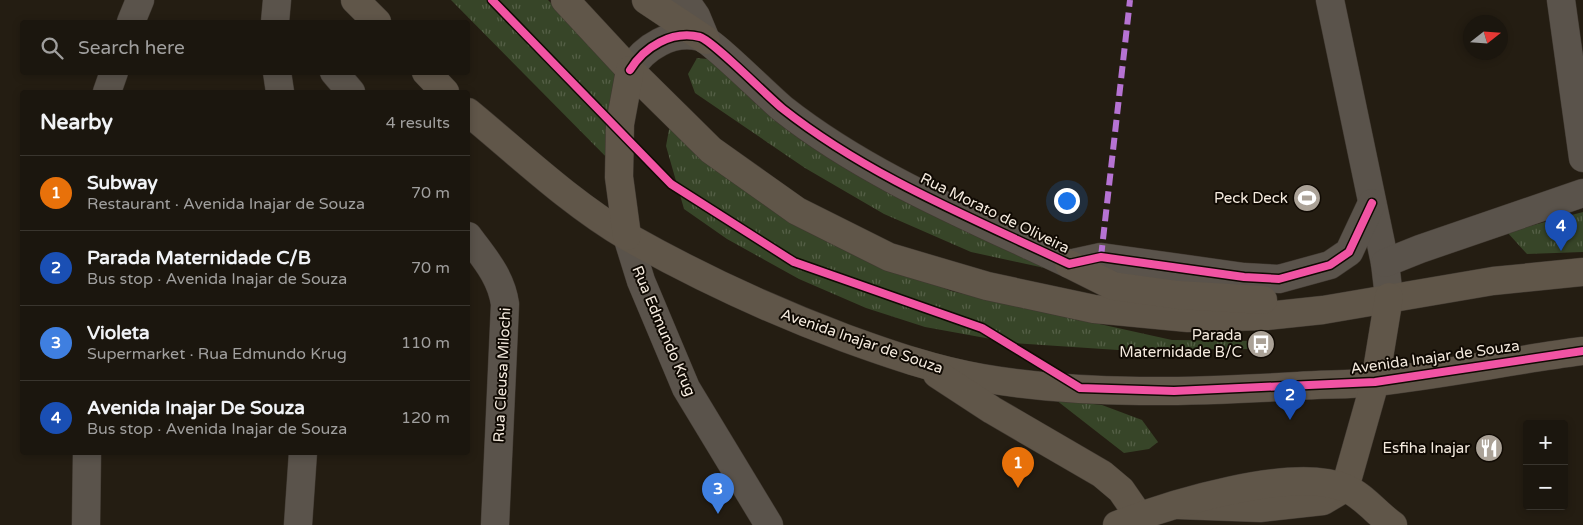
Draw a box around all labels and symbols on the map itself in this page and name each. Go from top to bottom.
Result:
north arrow [1463,15,1508,60]
street label: Rua Morato de Oliveira [917,169,1073,257]
sports icon: Peck Deck [1292,183,1322,213]
your location [1054,188,1080,214]
place label: Peck Deck [1214,189,1288,207]
pin: 4 [1545,210,1577,251]
street label: Rua Edmundo Krug [628,263,700,399]
street label: Avenida Inajar de Souza [778,305,946,377]
street label: Rua Cleusa Milochi [489,307,515,443]
place label: Parada Maternidade B/C [1119,326,1242,361]
bus stop icon: Parada Maternidade B/C [1246,329,1276,359]
street label: Avenida Inajar de Souza [1349,336,1521,378]
pin: 2 [1274,379,1306,420]
restaurant icon: Esfiha Inajar [1474,433,1504,463]
place label: Esfiha Inajar [1383,439,1470,457]
pin: 1 [1002,447,1034,488]
pin: 3 [702,473,734,514]

